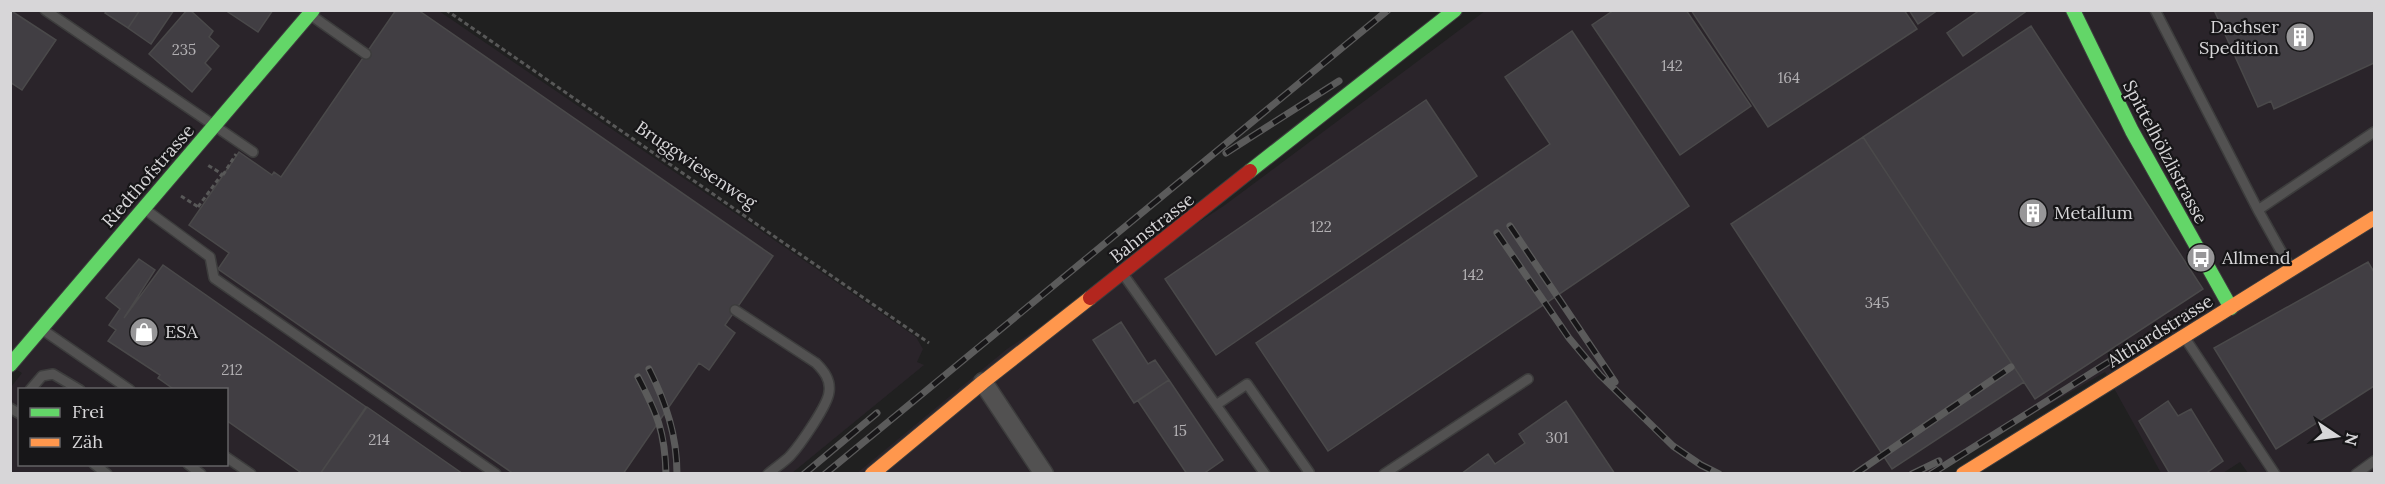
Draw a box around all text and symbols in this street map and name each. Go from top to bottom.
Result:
place label: Dachser Spedition [2199,15,2279,59]
building icon: Dachser Spedition [2284,21,2316,53]
house number: 235 [172,40,196,59]
house number: 142 [1661,56,1683,75]
house number: 164 [1778,68,1800,87]
street label: Spittelhölzlistrasse [2118,76,2213,228]
street label: Bruggwiesenweg [631,115,762,214]
street label: Riedthofstrasse [96,119,199,232]
street label: Bahnstrasse [1105,187,1199,268]
building icon: Metallum [2017,197,2049,229]
place label: Metallum [2054,201,2133,224]
house number: 122 [1310,217,1332,236]
bus stop icon: Allmend [2185,242,2217,274]
place label: Allmend [2221,246,2291,269]
house number: 142 [1462,265,1484,284]
street label: Althardstrasse [2102,289,2217,373]
house number: 345 [1865,293,1889,312]
shop icon: ESA [128,316,160,348]
place label: ESA [165,320,198,343]
house number: 212 [221,360,243,379]
legend [18,388,228,466]
text: Frei [72,400,104,423]
north arrow [2307,406,2367,466]
house number: 15 [1173,421,1187,440]
house number: 301 [1545,428,1569,447]
text: Zäh [72,430,103,453]
house number: 214 [368,430,390,449]
text: N [2340,431,2363,448]

